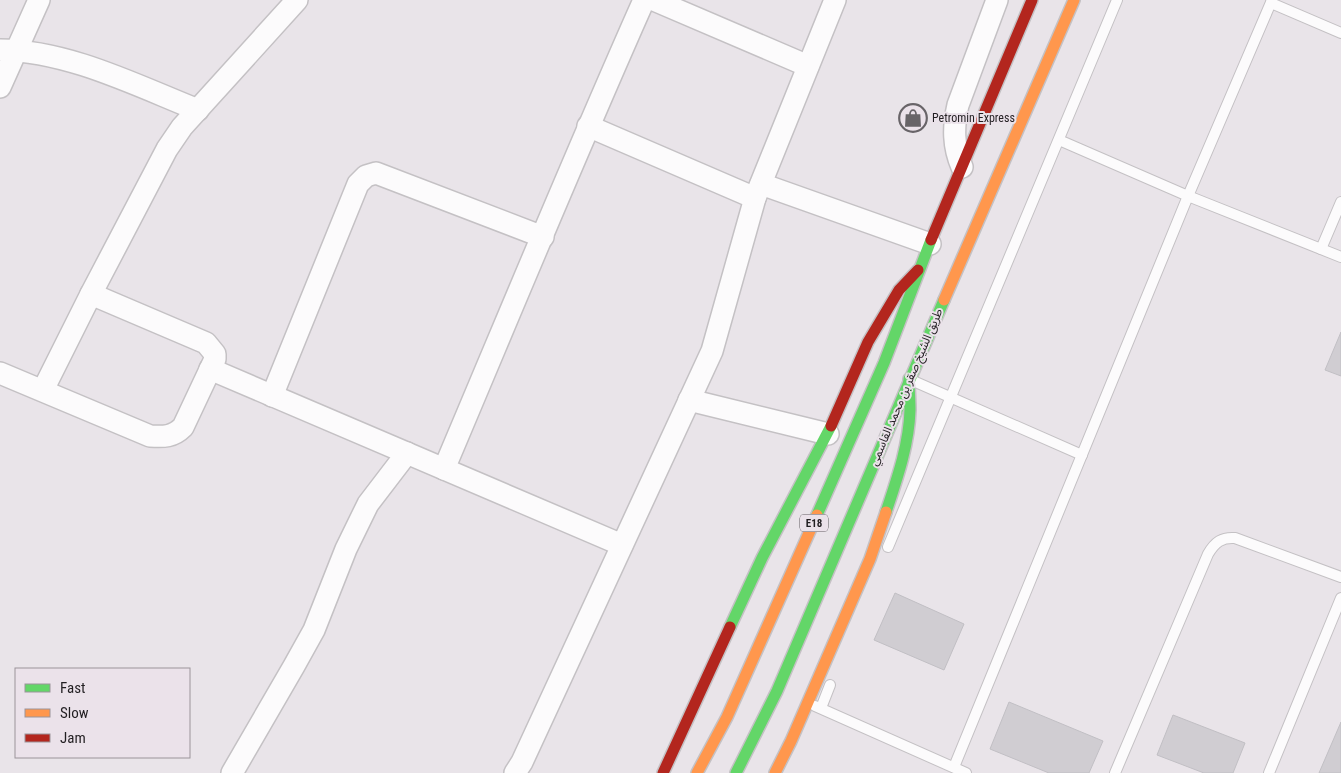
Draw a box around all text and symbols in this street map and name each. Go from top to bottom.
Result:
shop icon: Petromin Express [898,103,928,133]
place label: Petromin Express [932,111,1015,125]
street label: طريق الشيخ صقر بن محمد القاسمي [866,306,948,469]
road number: E18 [800,514,828,532]
legend [15,668,190,758]
text: Fast [60,679,85,697]
text: Slow [60,704,89,722]
text: Jam [60,729,86,747]

